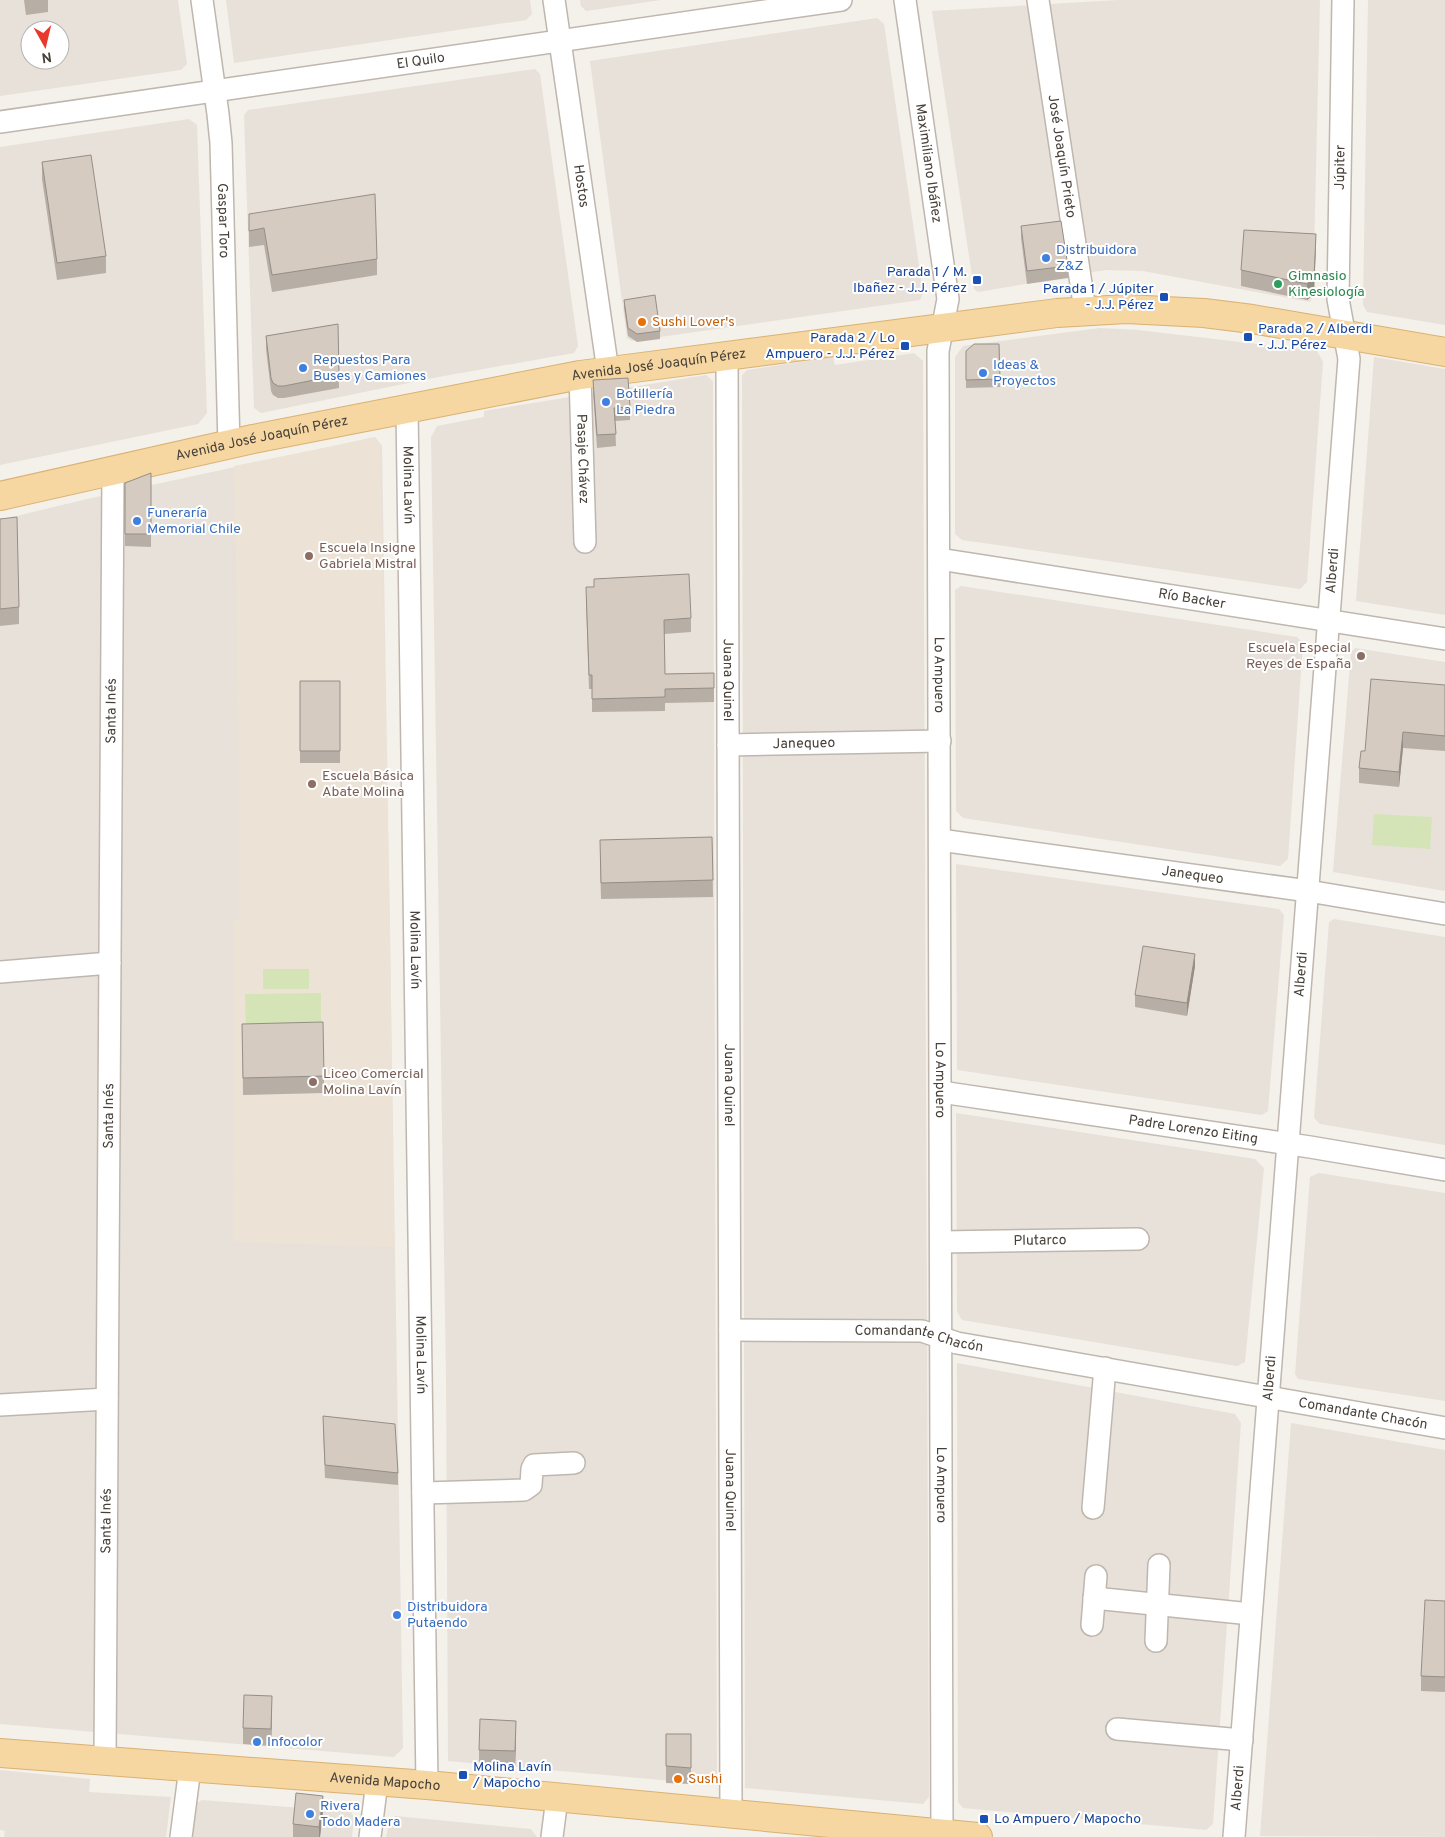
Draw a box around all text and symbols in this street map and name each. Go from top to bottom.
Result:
north arrow [20,20,70,70]
text: N [40,47,53,66]
street label: El Quilo [395,49,446,73]
street label: José Joaquín Prieto [1044,93,1079,219]
street label: Maximiliano Ibáñez [912,103,945,224]
street label: Júpiter [1331,144,1349,190]
street label: Hostos [570,163,593,209]
street label: Gaspar Toro [214,183,233,259]
place label: Distribuidora Z&Z [1056,242,1137,275]
marker: Distribuidora Z&Z [1040,252,1052,264]
place label: Parada 1 / M. Ibañez - J.J. Pérez [853,264,967,297]
place label: Gimnasio Kinesiología [1288,268,1365,301]
marker: Parada 1 / M. Ibañez - J.J. Pérez [971,274,983,286]
marker: Gimnasio Kinesiología [1272,278,1284,290]
place label: Parada 1 / Júpiter - J.J. Pérez [1043,281,1155,314]
marker: Parada 1 / Júpiter - J.J. Pérez [1158,291,1170,303]
place label: Sushi Lover's [652,314,735,331]
marker: Sushi Lover's [636,316,648,328]
place label: Parada 2 / Alberdi - J.J. Pérez [1258,321,1372,354]
place label: Parada 2 / Lo Ampuero - J.J. Pérez [765,330,895,363]
marker: Parada 2 / Alberdi - J.J. Pérez [1242,331,1254,343]
marker: Parada 2 / Lo Ampuero - J.J. Pérez [899,340,911,352]
street label: Avenida José Joaquín Pérez [570,345,747,385]
place label: Repuestos Para Buses y Camiones [313,352,426,385]
place label: Ideas & Proyectos [993,357,1056,390]
marker: Repuestos Para Buses y Camiones [297,362,309,374]
marker: Ideas & Proyectos [977,367,989,379]
place label: Botillería La Piedra [616,386,675,419]
marker: Botillería La Piedra [600,396,612,408]
street label: Avenida José Joaquín Pérez [174,412,350,465]
street label: Pasaje Chávez [573,414,592,504]
street label: Molina Lavín [399,445,417,524]
place label: Funeraría Memorial Chile [147,505,241,538]
marker: Funeraría Memorial Chile [131,515,143,527]
place label: Escuela Insigne Gabriela Mistral [319,540,417,573]
street label: Alberdi [1322,547,1343,594]
marker: Escuela Insigne Gabriela Mistral [303,550,315,562]
street label: Río Backer [1157,585,1227,613]
street label: Lo Ampuero [930,637,947,713]
street label: Juana Quinel [719,639,737,721]
place label: Escuela Especial Reyes de España [1246,640,1351,673]
marker: Escuela Especial Reyes de España [1355,650,1367,662]
street label: Santa Inés [103,678,120,744]
street label: Janequeo [773,734,836,753]
place label: Escuela Básica Abate Molina [322,768,414,801]
marker: Escuela Básica Abate Molina [306,778,318,790]
street label: Janequeo [1161,862,1225,888]
street label: Molina Lavín [406,910,424,989]
street label: Alberdi [1291,951,1311,998]
street label: Lo Ampuero [931,1042,949,1118]
street label: Juana Quinel [720,1044,738,1126]
place label: Liceo Comercial Molina Lavín [323,1066,424,1099]
marker: Liceo Comercial Molina Lavín [307,1076,319,1088]
street label: Santa Inés [100,1083,118,1149]
street label: Padre Lorenzo Eiting [1127,1112,1259,1148]
street label: Plutarco [1013,1232,1067,1249]
street label: Molina Lavín [412,1315,430,1394]
street label: Comandante Chacón [854,1322,985,1356]
street label: Alberdi [1259,1355,1280,1402]
street label: Comandante Chacón [1297,1394,1429,1433]
street label: Lo Ampuero [932,1447,950,1523]
street label: Juana Quinel [721,1449,739,1531]
street label: Santa Inés [98,1488,115,1554]
place label: Distribuidora Putaendo [407,1599,488,1632]
marker: Distribuidora Putaendo [391,1609,403,1621]
place label: Infocolor [267,1734,324,1751]
marker: Infocolor [251,1736,263,1748]
place label: Molina Lavín / Mapocho [472,1759,552,1792]
street label: Alberdi [1228,1765,1248,1811]
street label: Avenida Mapocho [329,1769,441,1795]
marker: Molina Lavín / Mapocho [457,1769,469,1781]
place label: Sushi [688,1771,722,1788]
marker: Sushi [672,1773,684,1785]
place label: Rivera Todo Madera [320,1798,400,1831]
marker: Rivera Todo Madera [304,1808,316,1820]
place label: Lo Ampuero / Mapocho [994,1811,1141,1828]
marker: Lo Ampuero / Mapocho [978,1813,990,1825]

